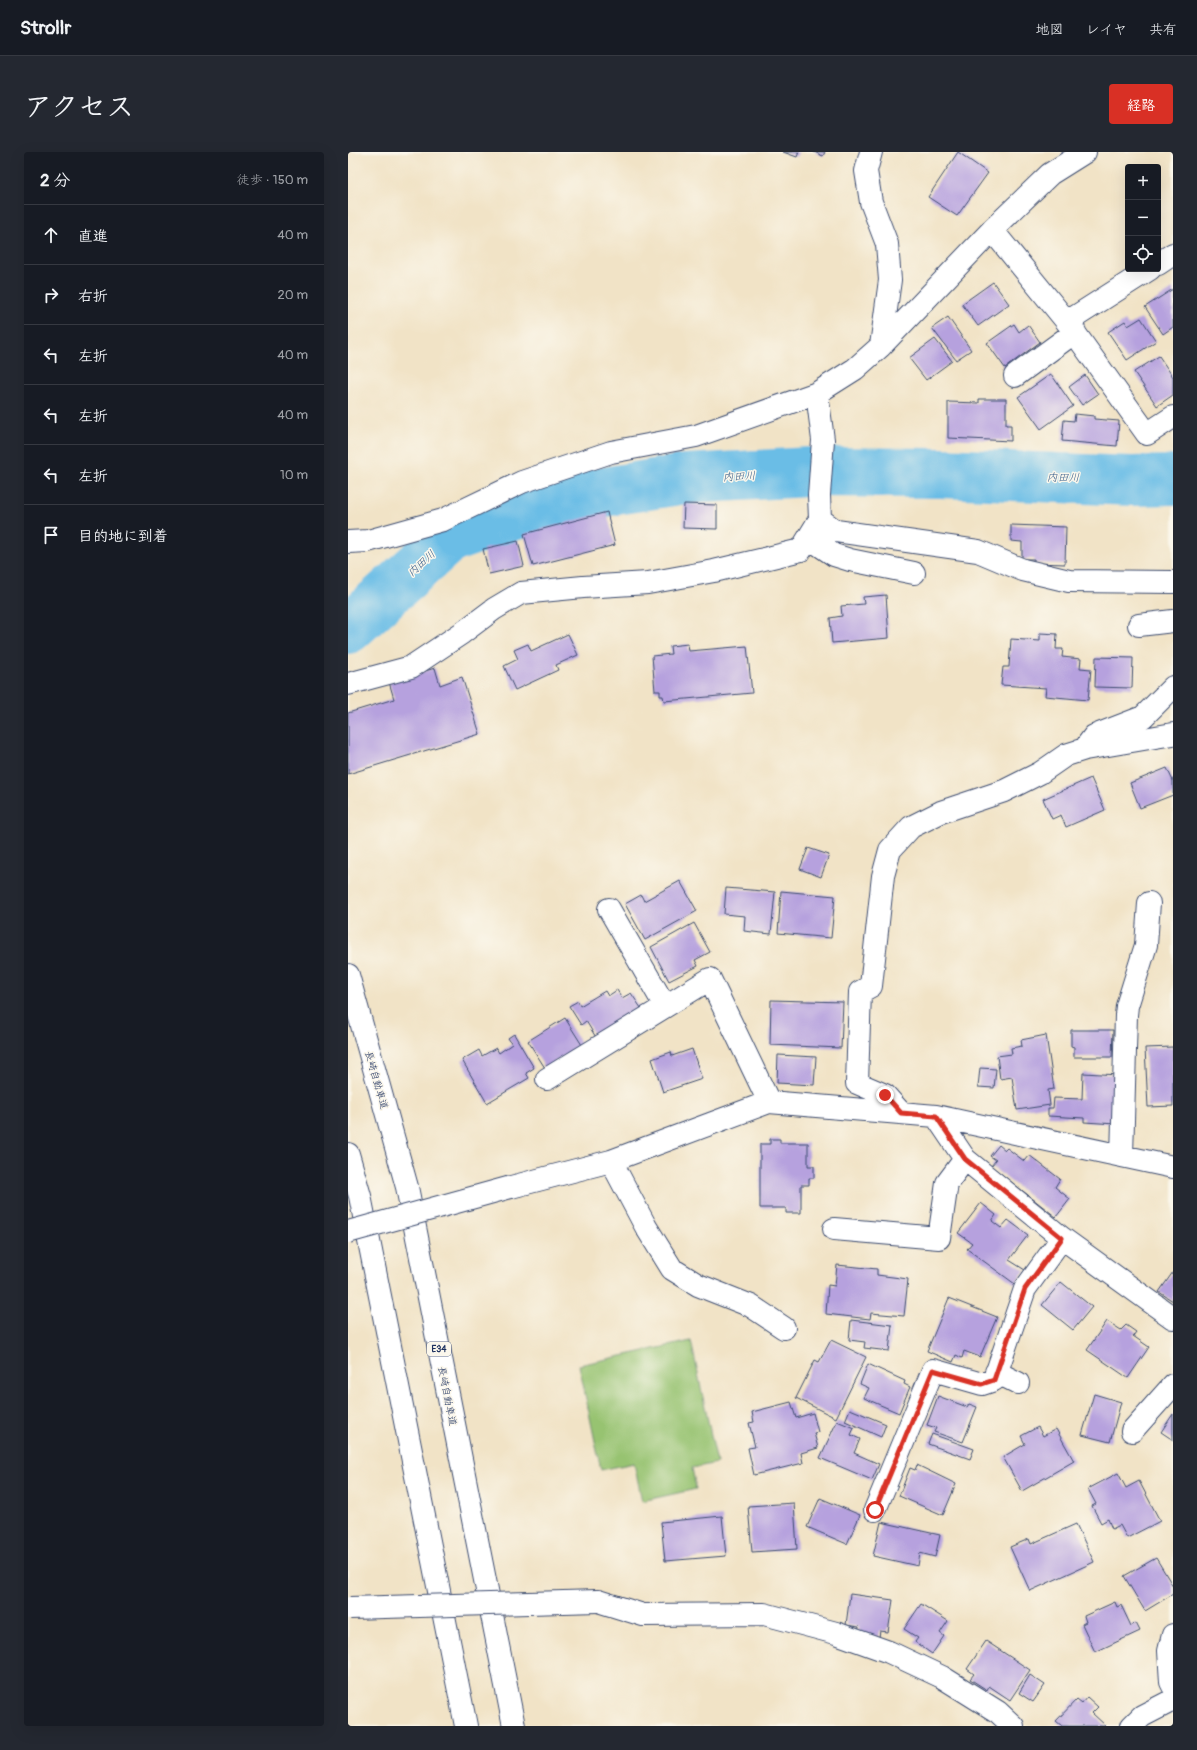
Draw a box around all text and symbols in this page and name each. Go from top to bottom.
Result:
text: Strollr [20,16,71,40]
text: 地図 [1036,21,1064,38]
text: レイヤ [1086,21,1127,38]
text: 共有 [1149,21,1177,38]
button: 経路 [1109,84,1173,124]
text: アクセス [24,90,134,125]
map controls [1125,164,1161,272]
button: + [1125,164,1161,200]
text: 2 分 [40,170,70,191]
text: 徒歩 · 150 m [237,172,308,188]
button: − [1125,200,1161,236]
icon: ahead [40,224,62,246]
text: 直進 [78,227,108,246]
text: 40 m [277,227,308,243]
button: locate [1125,236,1161,272]
icon: right [40,284,62,306]
text: 右折 [78,287,108,306]
text: 20 m [277,287,308,303]
icon: left [40,344,62,366]
text: 左折 [78,347,108,366]
text: 40 m [277,347,308,363]
icon: left [40,404,62,426]
text: 左折 [78,407,108,426]
text: 40 m [277,407,308,423]
icon: left [40,464,62,486]
text: 左折 [78,467,108,486]
text: 10 m [280,467,308,483]
water label: 内田川 [722,469,756,484]
water label: 内田川 [1046,471,1080,484]
icon: arrive [40,524,62,546]
text: 目的地に到着 [78,527,168,546]
water label: 内田川 [405,548,438,579]
street label: 長崎自動車道 [362,1050,390,1111]
route end [876,1086,894,1104]
road number: E34 [427,1342,451,1356]
street label: 長崎自動車道 [435,1366,459,1427]
route start [866,1501,884,1519]

